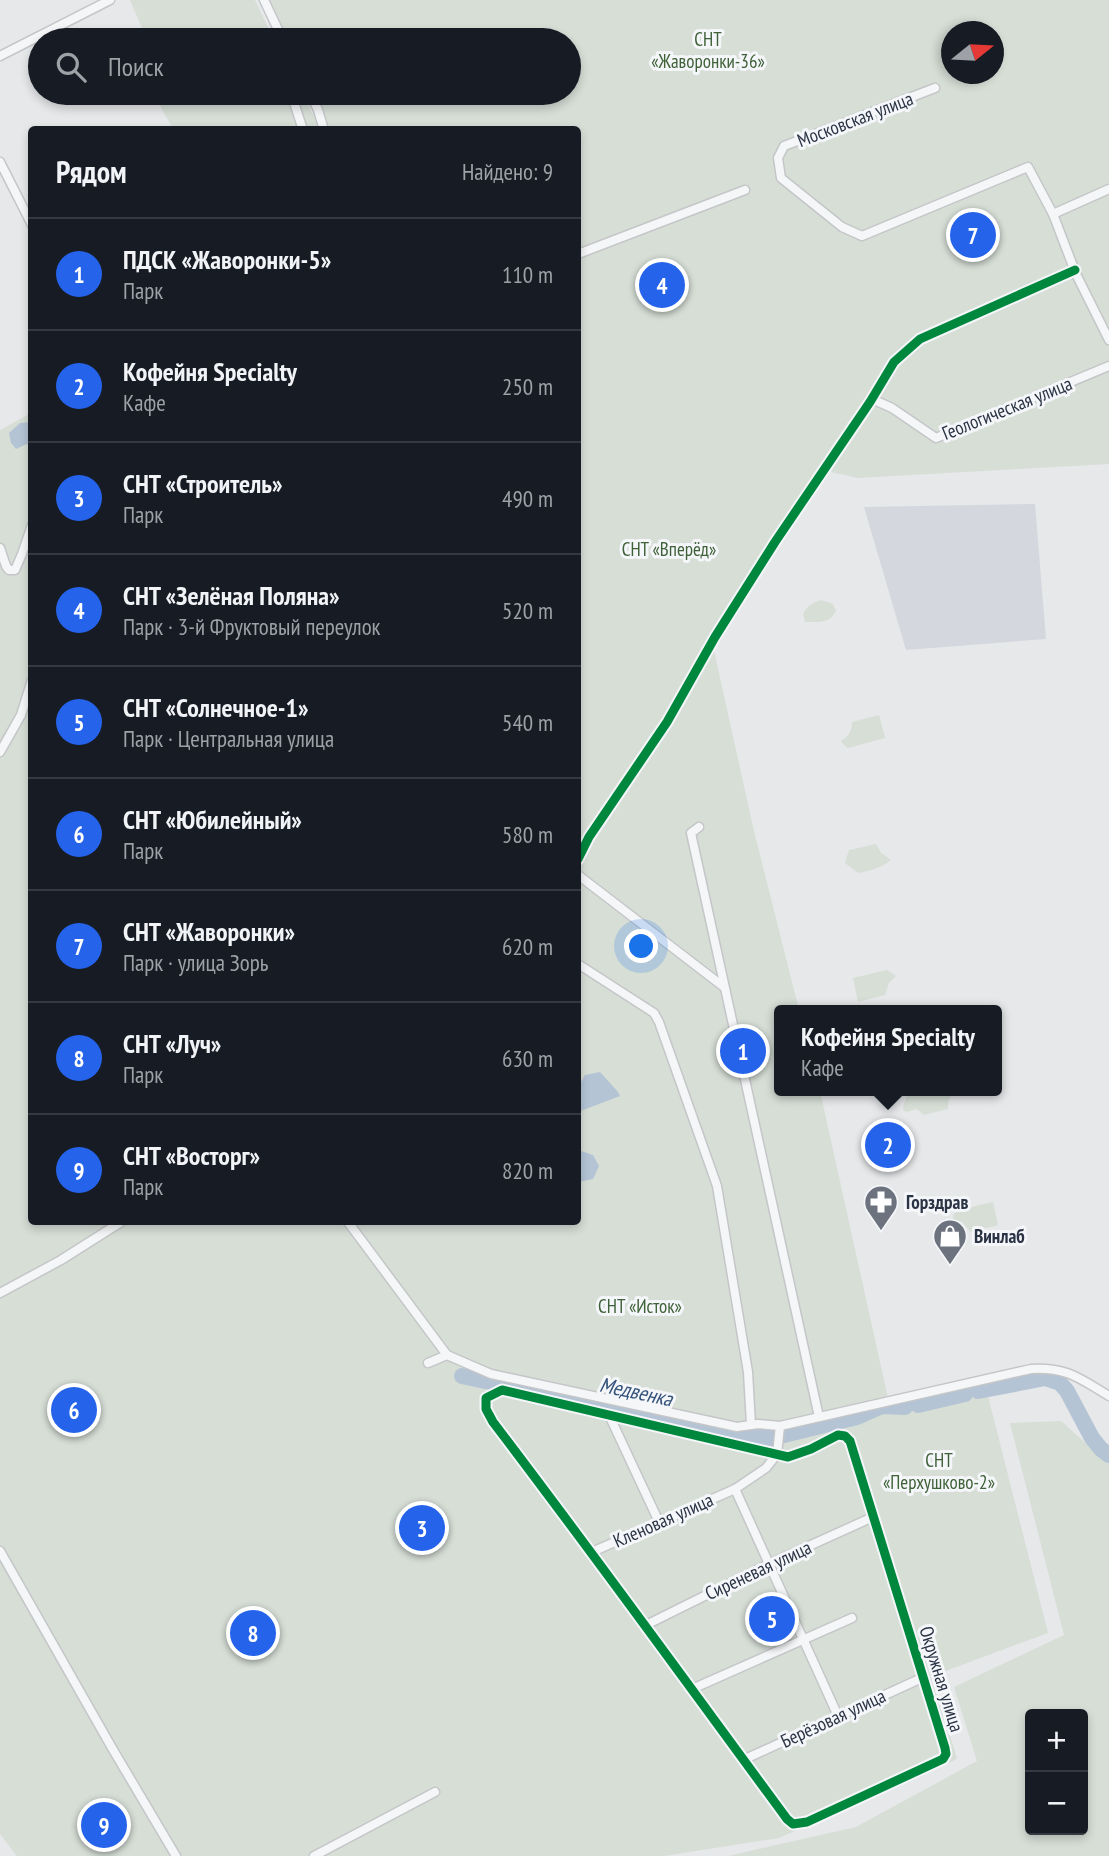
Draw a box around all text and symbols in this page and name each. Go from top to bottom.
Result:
north arrow [941,21,1004,84]
park label: СНТ «Жаворонки-36» [651,27,765,73]
search box [28,28,581,105]
icon: search [52,48,90,86]
text: Поиск [108,50,164,83]
street label: Московская улица [794,86,916,152]
text: Рядом [56,152,127,191]
text: Найдено: 9 [462,157,553,186]
pin: 7 [950,209,996,261]
text: ПДСК «Жаворонки-5» [123,243,331,276]
pin: 4 [639,259,685,311]
text: 1 [74,260,85,289]
text: 110 m [502,260,553,289]
text: Парк [123,276,163,305]
text: Кофейня Specialty [123,355,297,388]
street label: Геологическая улица [938,371,1076,445]
text: 2 [74,372,85,401]
text: 250 m [502,372,553,401]
text: Кафе [123,388,166,417]
text: СНТ «Строитель» [123,467,283,500]
text: 3 [74,484,85,513]
text: 490 m [502,484,553,513]
text: Парк [123,500,163,529]
park label: СНТ «Вперёд» [622,537,716,561]
text: СНТ «Зелёная Поляна» [123,579,340,612]
text: 4 [74,596,85,625]
text: 520 m [502,596,553,625]
text: Парк · 3-й Фруктовый переулок [123,612,381,641]
text: СНТ «Солнечное-1» [123,691,309,724]
text: 5 [74,708,85,737]
text: 540 m [502,708,553,737]
text: Парк · Центральная улица [123,724,334,753]
text: СНТ «Юбилейный» [123,803,302,836]
text: 6 [74,820,85,849]
text: 580 m [502,820,553,849]
text: Парк [123,836,163,865]
text: СНТ «Жаворонки» [123,915,295,948]
your location [624,929,658,963]
text: 7 [74,932,85,961]
text: 620 m [502,932,553,961]
text: Парк · улица Зорь [123,948,268,977]
popup [774,1005,1002,1096]
text: Кофейня Specialty [801,1020,975,1053]
pin: 1 [720,1025,766,1077]
text: СНТ «Луч» [123,1027,221,1060]
text: 8 [74,1044,85,1073]
text: 630 m [502,1044,553,1073]
text: Кафе [801,1053,844,1082]
text: Парк [123,1060,163,1089]
pin: 2 [865,1119,911,1171]
text: СНТ «Восторг» [123,1139,260,1172]
text: 9 [74,1156,85,1185]
text: 820 m [502,1156,553,1185]
text: Парк [123,1172,163,1201]
pharmacy icon: Горздрав [862,1183,900,1232]
place label: Горздрав [906,1190,968,1214]
shop icon: Винлаб [931,1217,969,1266]
place label: Винлаб [974,1224,1025,1248]
park label: СНТ «Исток» [598,1294,682,1318]
water label: Медвенка [597,1371,677,1413]
pin: 6 [51,1384,97,1436]
park label: СНТ «Перхушково-2» [883,1448,995,1494]
street label: Кленовая улица [609,1487,717,1553]
pin: 3 [399,1502,445,1554]
street label: Сиреневая улица [701,1535,815,1605]
pin: 5 [749,1593,795,1645]
pin: 8 [230,1607,276,1659]
street label: Окружная улица [915,1623,969,1735]
street label: Берёзовая улица [777,1683,889,1753]
map controls [1025,1709,1088,1835]
button: + [1025,1709,1088,1772]
button: − [1025,1772,1088,1835]
pin: 9 [81,1799,127,1851]

